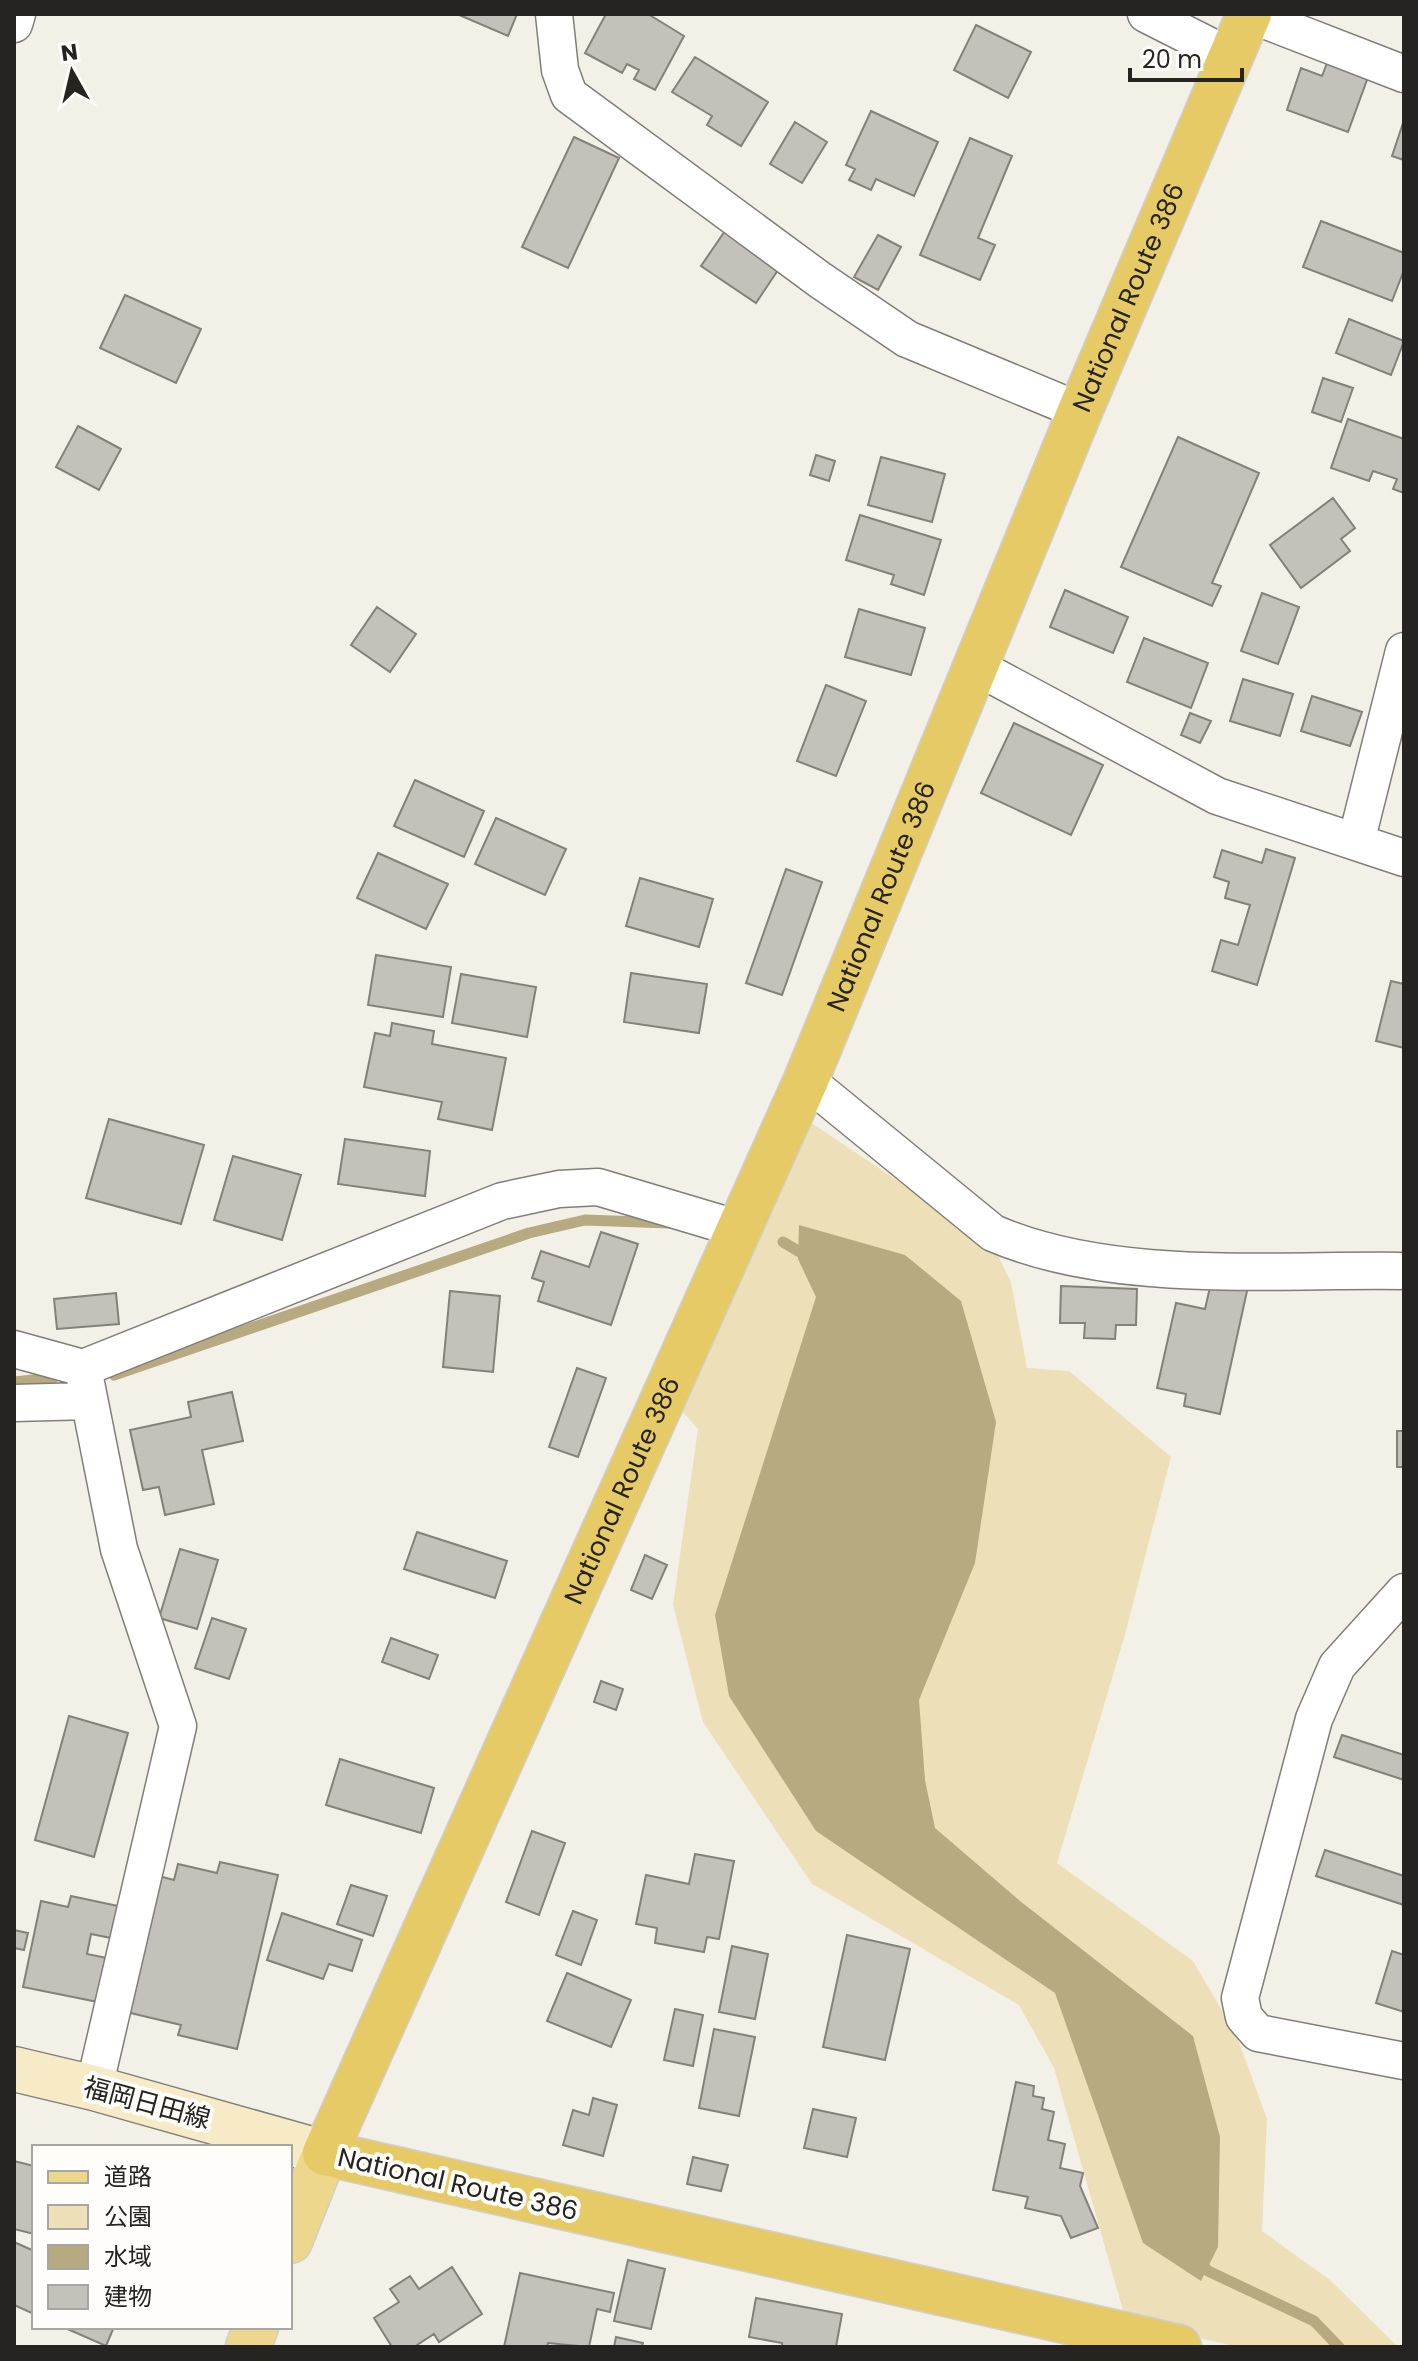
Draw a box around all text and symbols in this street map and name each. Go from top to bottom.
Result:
north arrow [32,32,112,112]
scale bar [1130,32,1242,82]
text: N [59,36,80,69]
text: 20 m [1142,43,1202,76]
street label: National Route 386 [1064,177,1193,418]
street label: National Route 386 [818,776,944,1017]
street label: National Route 386 [555,1371,689,1610]
street label: 福岡日田線 [80,2069,214,2137]
street label: National Route 386 [334,2139,582,2229]
legend [32,2145,292,2329]
text: 道路 [104,2160,152,2193]
text: 公園 [104,2200,152,2233]
text: 水域 [104,2240,152,2273]
text: 建物 [104,2280,152,2313]

